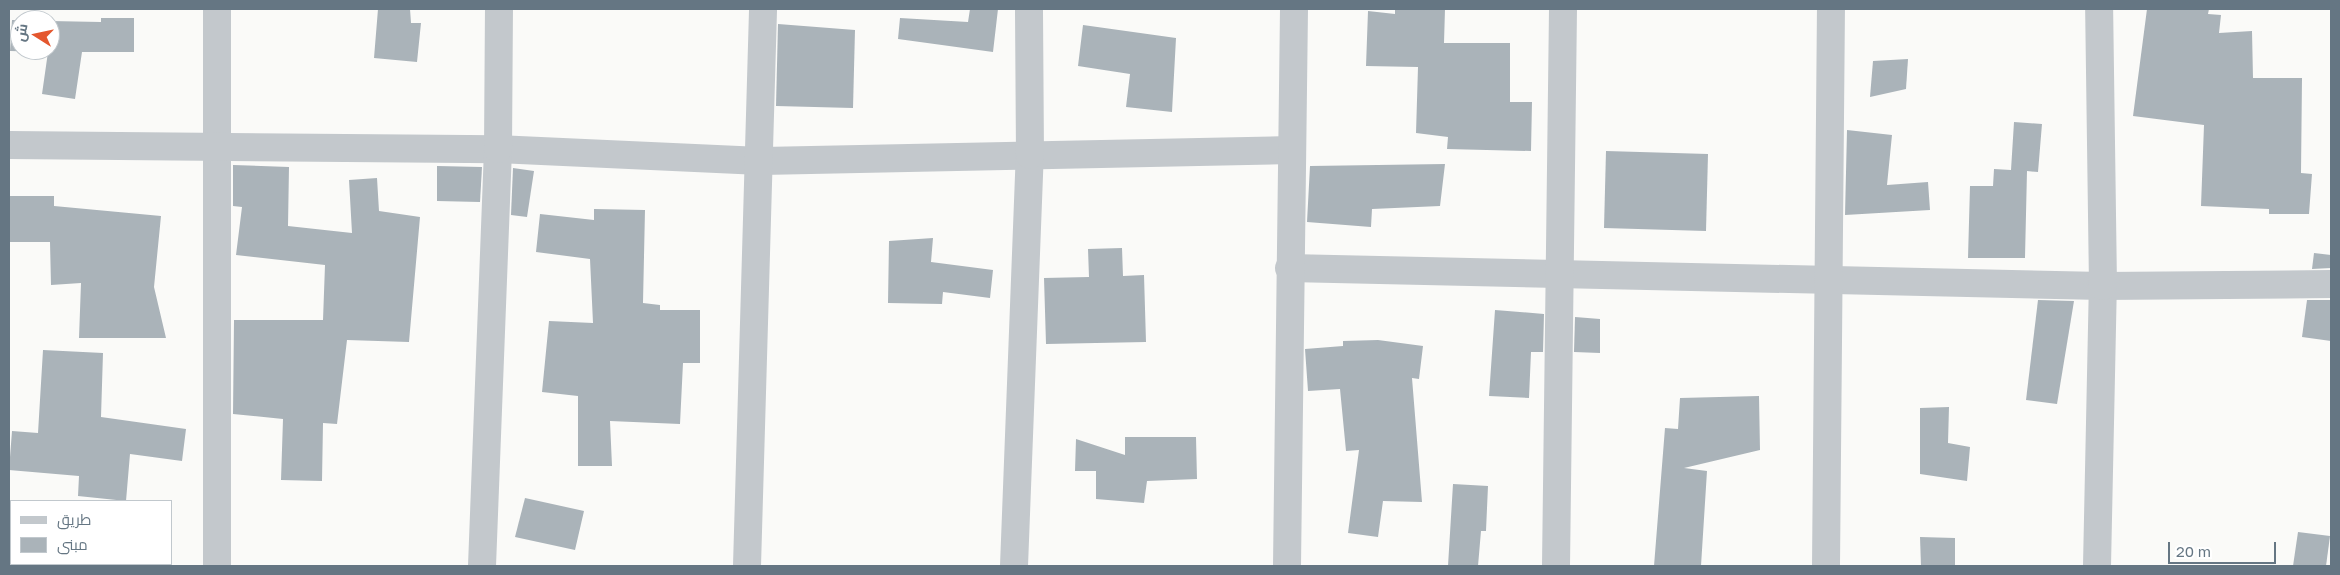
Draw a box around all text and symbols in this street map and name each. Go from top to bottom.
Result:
north arrow [10,10,60,60]
text: ش [11,22,31,43]
legend [10,500,172,565]
text: طريق [57,510,91,528]
scale bar [2170,532,2278,564]
text: مبنى [57,535,88,553]
text: 20 m [2176,542,2211,560]

